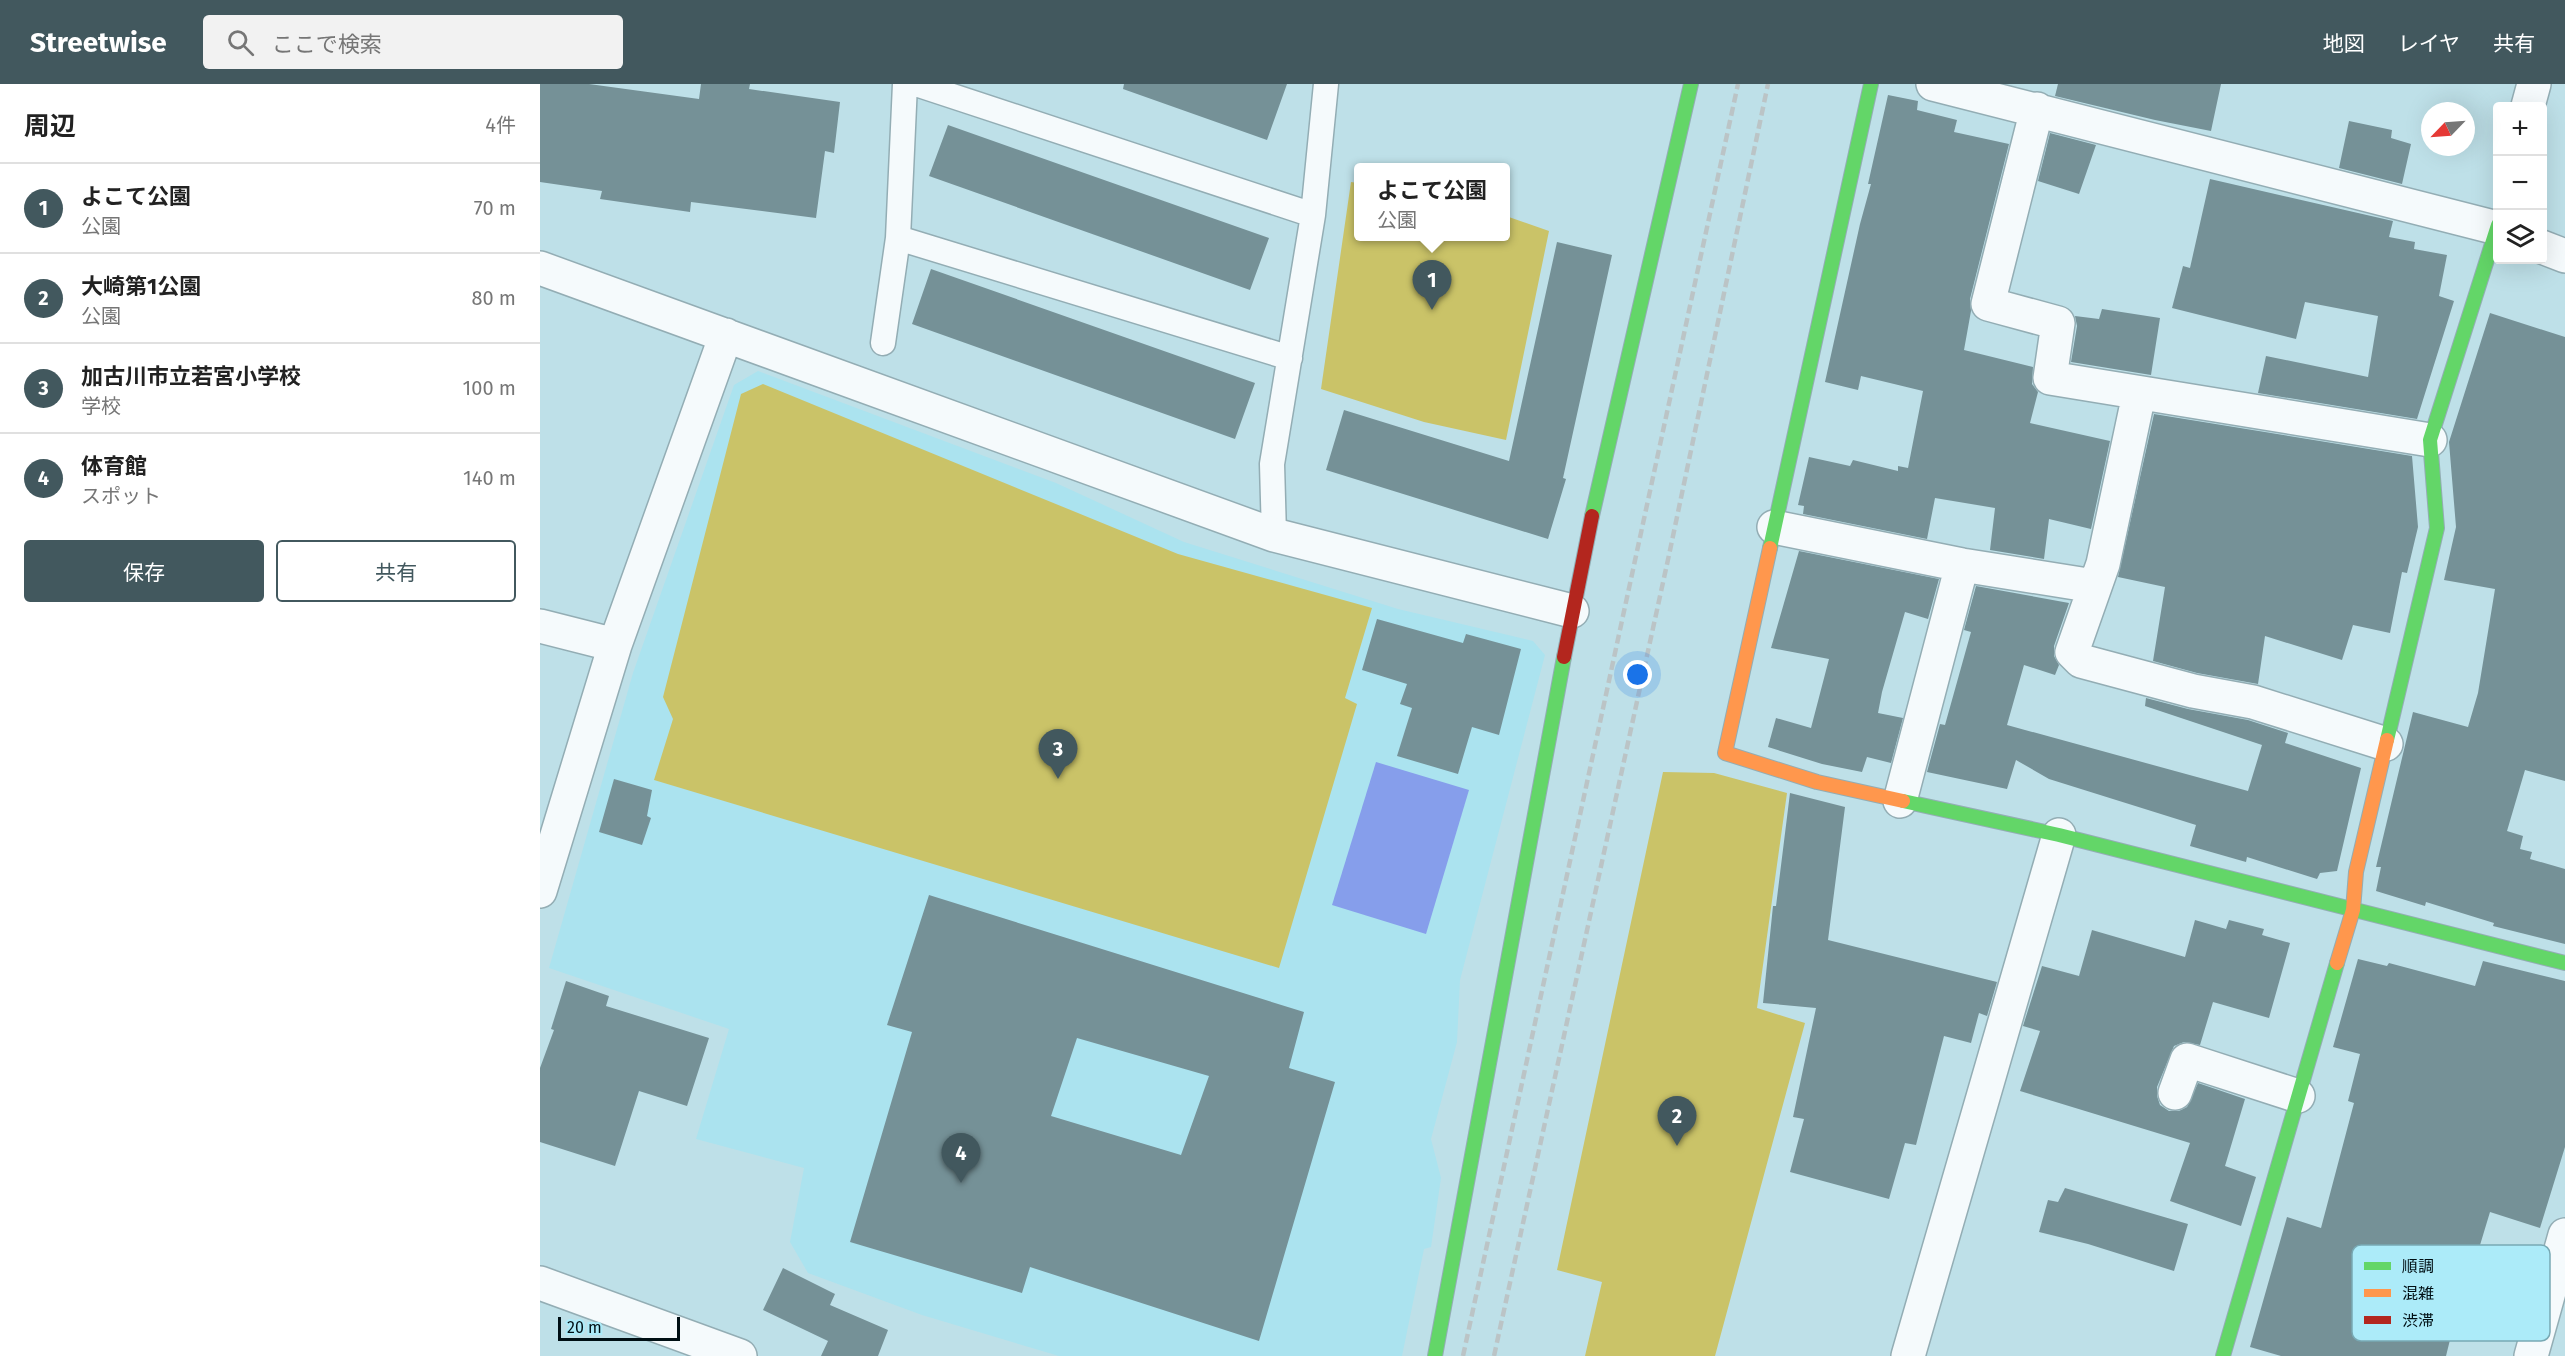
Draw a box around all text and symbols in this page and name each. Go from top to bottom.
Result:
search box [203,15,623,69]
text: Streetwise [30,26,167,59]
icon: search [224,26,257,59]
text: ここで検索 [272,31,382,58]
text: 地図 [2323,31,2365,57]
text: レイヤ [2398,31,2460,57]
text: 共有 [2493,31,2535,57]
north arrow [2421,102,2475,156]
map controls [2493,102,2547,264]
button: + [2493,102,2547,156]
text: 周辺 [24,111,76,142]
text: 4件 [485,113,516,137]
button: − [2493,156,2547,210]
popup [1354,163,1510,241]
text: よこて公園 [1377,177,1487,204]
text: よこて公園 [81,183,191,210]
text: 1 [39,196,48,220]
text: 70 m [474,196,516,220]
text: 公園 [1377,208,1417,232]
button: layers [2493,210,2547,264]
text: 公園 [81,214,121,238]
pin: 1 [1412,260,1452,310]
text: 大崎第1公園 [81,273,201,300]
text: 2 [38,286,49,310]
text: 80 m [471,286,516,310]
text: 公園 [81,304,121,328]
text: 加古川市立若宮小学校 [81,363,301,390]
text: 3 [38,376,49,400]
text: 100 m [463,376,516,400]
text: 学校 [81,394,121,418]
text: 体育館 [81,453,147,480]
text: 4 [38,466,49,490]
text: 140 m [463,466,516,490]
text: スポット [81,484,161,508]
button: 保存 [24,540,264,602]
button: 共有 [276,540,516,602]
your location [1623,660,1652,689]
pin: 3 [1038,730,1078,779]
pin: 2 [1658,1096,1696,1146]
pin: 4 [942,1134,980,1183]
legend [2352,1245,2550,1341]
text: 順調 [2402,1257,2434,1276]
text: 混雑 [2402,1284,2434,1303]
text: 渋滞 [2402,1311,2434,1330]
scale bar [558,1314,680,1342]
text: 20 m [567,1318,602,1337]

